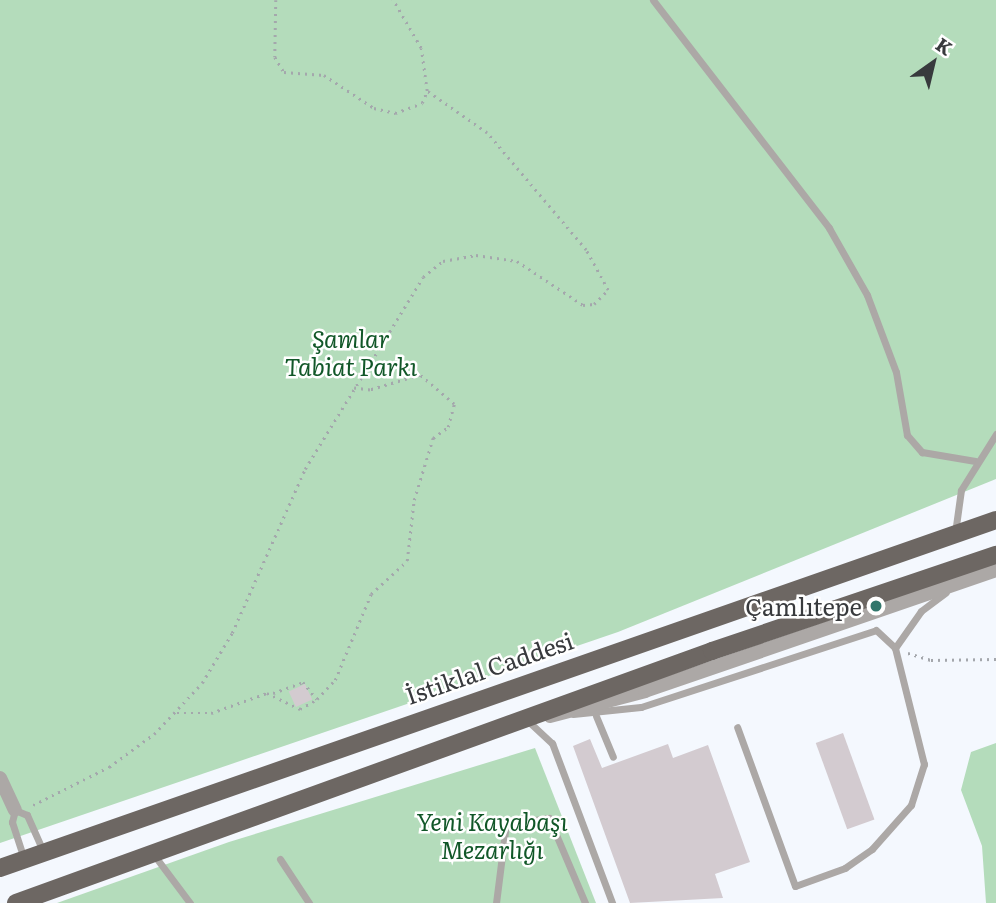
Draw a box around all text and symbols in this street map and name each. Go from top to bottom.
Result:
north arrow [898,28,968,98]
text: K [931,30,959,61]
park label: Şamlar Tabiat Parkı [285,324,417,380]
place label: Çamlıtepe [745,592,862,620]
marker: Çamlıtepe [868,598,884,614]
street label: İstiklal Caddesi [401,625,577,709]
park label: Yeni Kayabaşı Mezarlığı [416,807,568,863]

